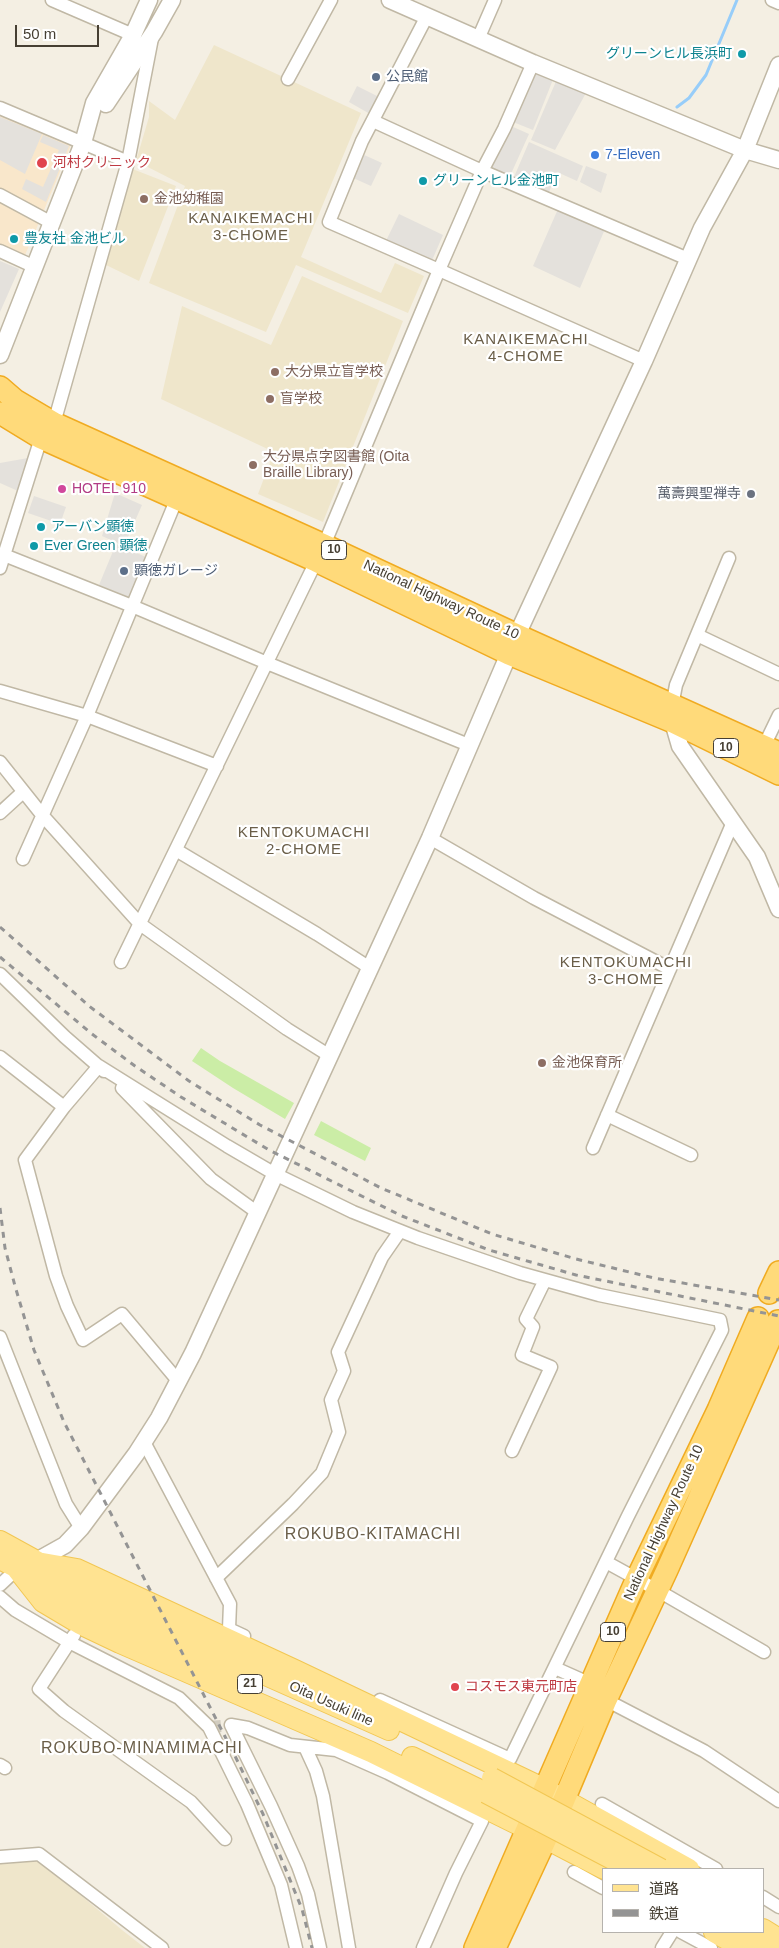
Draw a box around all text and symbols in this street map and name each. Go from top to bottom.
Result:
scale bar [18,15,101,47]
text: 50 m [23,25,56,42]
place label: グリーンヒル長浜町 [606,46,732,62]
marker: グリーンヒル長浜町 [736,48,748,60]
place label: 公民館 [386,69,428,85]
marker: 公民館 [370,71,382,83]
place label: 7-Eleven [605,147,660,163]
marker: 7-Eleven [589,149,601,161]
place label: 河村クリニック [53,155,151,171]
marker: 河村クリニック [35,156,49,170]
place label: グリーンヒル金池町 [433,173,559,189]
marker: グリーンヒル金池町 [417,175,429,187]
place label: 金池幼稚園 [154,191,224,207]
marker: 金池幼稚園 [138,193,150,205]
district label: KANAIKEMACHI 3-CHOME [187,210,315,245]
place label: 豊友社 金池ビル [24,231,126,247]
marker: 豊友社 金池ビル [8,233,20,245]
district label: KANAIKEMACHI 4-CHOME [462,331,590,366]
place label: 大分県立盲学校 [285,364,383,380]
marker: 大分県立盲学校 [269,366,281,378]
place label: 盲学校 [280,391,322,407]
marker: 盲学校 [264,393,276,405]
place label: 大分県点字図書館 (Oita Braille Library) [263,449,409,482]
marker: 大分県点字図書館 (Oita Braille Library) [247,459,259,471]
place label: HOTEL 910 [72,481,146,497]
marker: HOTEL 910 [56,483,68,495]
place label: 萬壽興聖禅寺 [657,486,741,502]
marker: 萬壽興聖禅寺 [745,488,757,500]
place label: アーバン顕徳 [51,519,134,535]
marker: アーバン顕徳 [35,521,47,533]
place label: Ever Green 顕徳 [44,538,147,554]
marker: Ever Green 顕徳 [28,540,40,552]
road number: 10 [322,540,346,560]
street label: National Highway Route 10 [361,557,521,643]
place label: 顕徳ガレージ [134,563,218,579]
marker: 顕徳ガレージ [118,565,130,577]
road number: 10 [714,738,738,758]
district label: KENTOKUMACHI 2-CHOME [236,824,372,859]
district label: KENTOKUMACHI 3-CHOME [558,954,694,989]
place label: 金池保育所 [552,1055,622,1071]
marker: 金池保育所 [536,1057,548,1069]
street label: National Highway Route 10 [621,1443,707,1603]
district label: ROKUBO-KITAMACHI [283,1525,463,1545]
road number: 10 [600,1622,626,1641]
road number: 21 [238,1675,262,1694]
street label: Oita Usuki line [286,1678,376,1730]
place label: コスモス東元町店 [465,1679,577,1695]
marker: コスモス東元町店 [449,1681,461,1693]
district label: ROKUBO-MINAMIMACHI [39,1739,245,1759]
legend [602,1868,764,1933]
text: 道路 [649,1880,679,1897]
text: 鉄道 [649,1905,679,1922]

